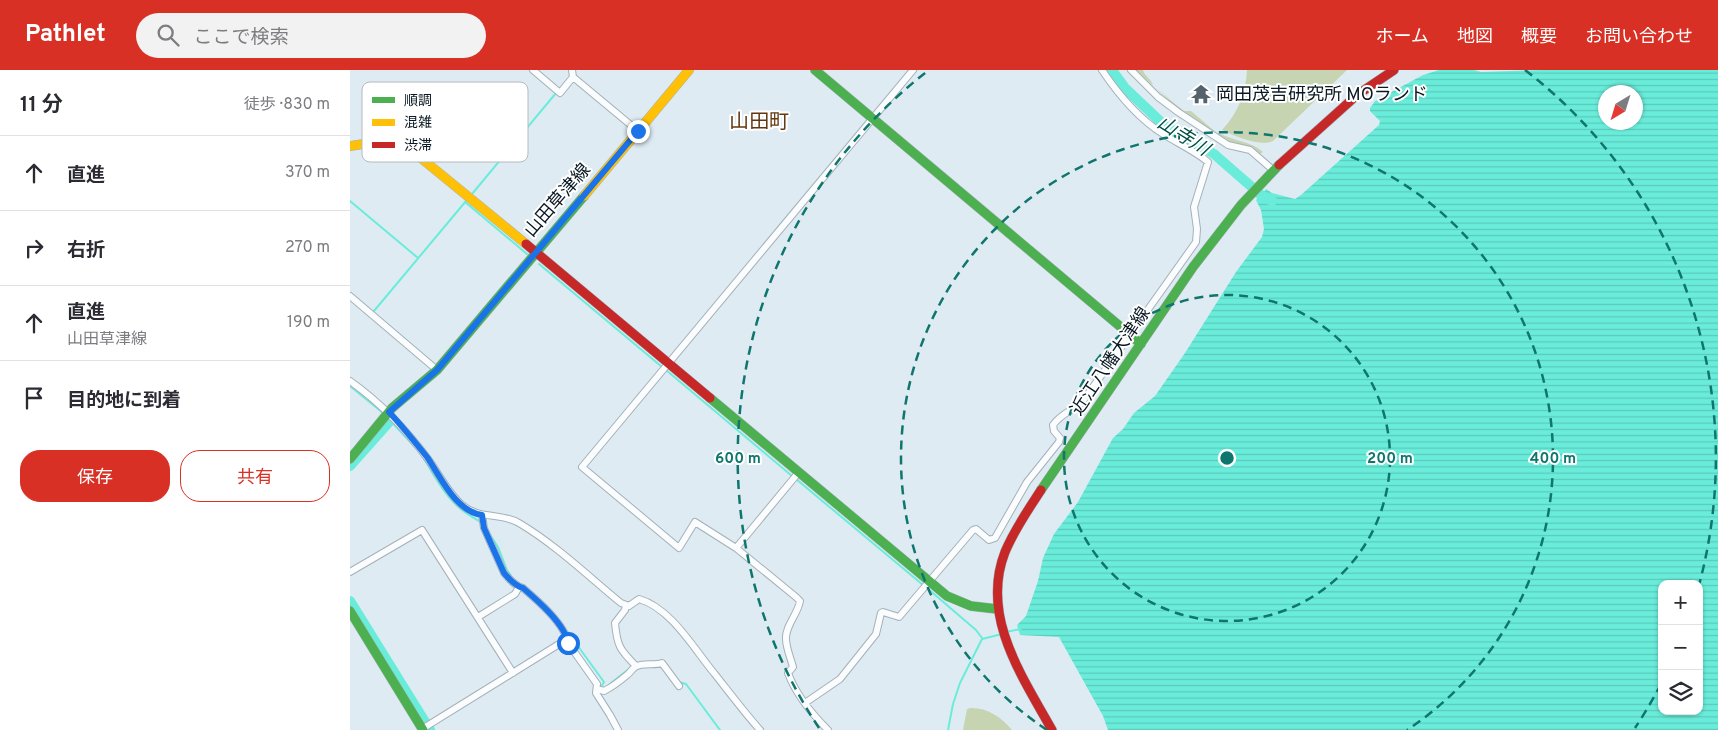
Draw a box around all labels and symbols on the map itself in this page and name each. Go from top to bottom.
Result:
legend [362,82,528,162]
temple icon: 岡田茂吉研究所 MOランド [1190,83,1212,105]
place label: 岡田茂吉研究所 MOランド [1216,84,1428,107]
north arrow [1598,85,1643,130]
text: 順調 [404,93,432,110]
district label: 山田町 [729,110,789,136]
water label: 山寺川 [1152,111,1215,163]
text: 混雑 [404,114,432,132]
route end [627,120,650,143]
text: 渋滞 [404,138,432,155]
street label: 山田草津線 [520,159,596,242]
street label: 近江八幡大津線 [1066,303,1156,420]
centre of rings [1218,449,1236,467]
text: 600 m [715,450,761,469]
text: 200 m [1367,450,1413,469]
text: 400 m [1530,450,1576,469]
route start [557,632,580,655]

